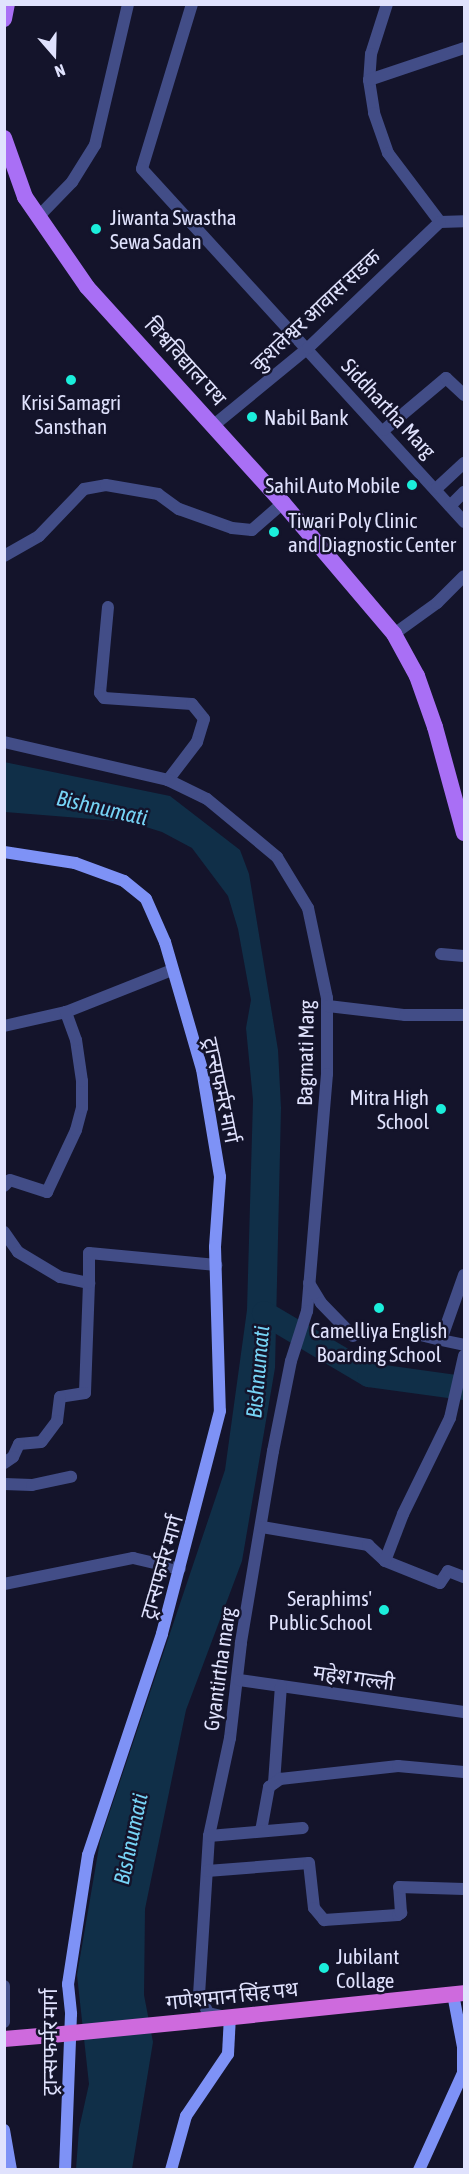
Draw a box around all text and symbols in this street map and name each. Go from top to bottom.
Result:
north arrow [24,24,84,84]
text: N [53,61,68,81]
place label: Jiwanta Swastha Sewa Sadan [110,204,237,254]
marker: Jiwanta Swastha Sewa Sadan [87,220,105,238]
street label: कुशलेश्वर आवास सडक [245,244,385,376]
street label: विश्वविद्याल पथ [140,312,232,410]
street label: Siddhartha Marg [337,353,441,463]
marker: Krisi Samagri Sansthan [64,373,78,387]
place label: Krisi Samagri Sansthan [21,389,121,439]
place label: Nabil Bank [264,404,349,430]
marker: Nabil Bank [245,410,259,424]
place label: Sahil Auto Mobile [265,472,400,498]
marker: Sahil Auto Mobile [405,478,419,492]
place label: Tiwari Poly Clinic and Diagnostic Center [288,507,456,557]
marker: Tiwari Poly Clinic and Diagnostic Center [265,523,283,541]
water label: Bishnumati [54,785,150,831]
street label: Bagmati Marg [291,1000,319,1106]
street label: ट्रान्सफर्मर मार्ग [199,1035,245,1145]
place label: Mitra High School [349,1084,429,1134]
marker: Mitra High School [434,1102,448,1116]
marker: Camelliya English Boarding School [372,1301,386,1315]
place label: Camelliya English Boarding School [310,1317,448,1367]
water label: Bishnumati [241,1325,275,1419]
street label: ट्रान्सफर्मर मार्ग [134,1512,188,1622]
place label: Seraphims' Public School [268,1585,372,1635]
marker: Seraphims' Public School [377,1603,391,1617]
street label: Gyantirtha marg [198,1605,240,1733]
street label: महेश गल्ली [312,1659,396,1695]
water label: Bishnumati [108,1791,154,1887]
place label: Jubilant Collage [336,1943,399,1993]
marker: Jubilant Collage [317,1961,331,1975]
street label: गणेशमान सिंह पथ [165,1976,299,2014]
street label: ट्रान्सफर्मर मार्ग [36,1988,62,2096]

